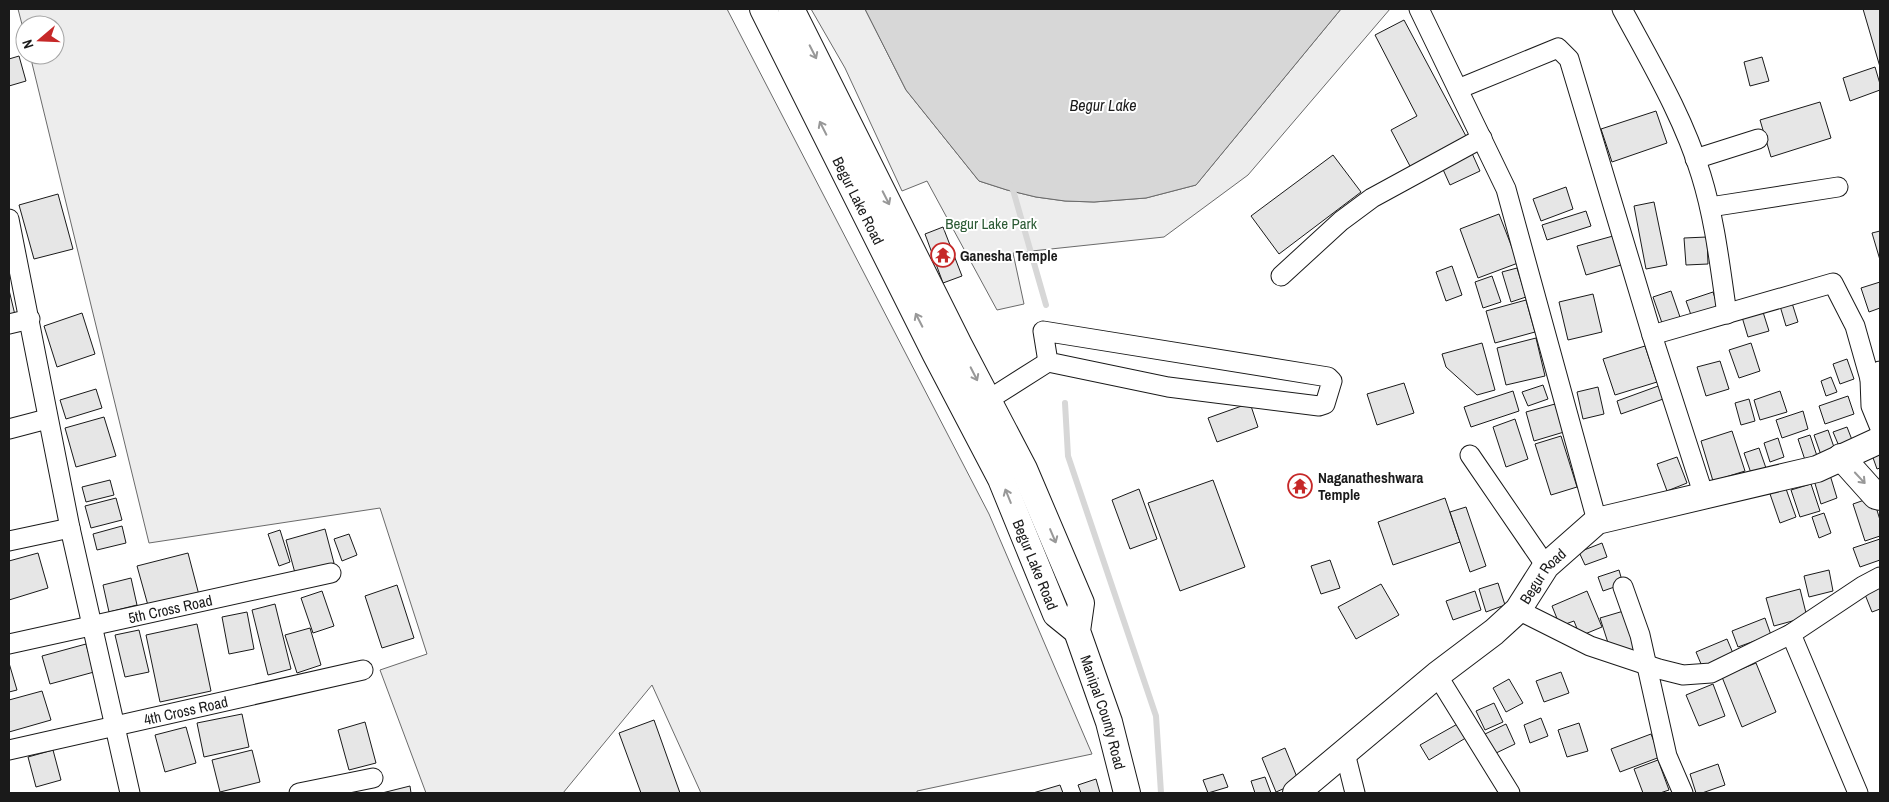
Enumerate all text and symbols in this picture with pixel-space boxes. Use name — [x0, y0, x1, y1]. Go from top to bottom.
north arrow — [15, 15, 65, 65]
text: N — [18, 37, 38, 51]
one-way arrow — [808, 45, 818, 60]
water label: Begur Lake — [1069, 94, 1137, 116]
one-way arrow — [818, 120, 828, 135]
street label: Begur Lake Road — [828, 153, 890, 248]
one-way arrow — [882, 190, 891, 205]
park label: Begur Lake Park — [945, 213, 1038, 234]
temple icon: Ganesha Temple — [930, 242, 956, 268]
place label: Ganesha Temple — [960, 245, 1058, 266]
one-way arrow — [914, 313, 923, 328]
one-way arrow — [970, 366, 980, 381]
place label: Naganatheshwara Temple — [1318, 467, 1423, 505]
one-way arrow — [1854, 472, 1866, 485]
temple icon: Naganatheshwara Temple — [1287, 473, 1313, 499]
one-way arrow — [1003, 489, 1013, 504]
street label: Begur Lake Road — [1008, 516, 1064, 613]
one-way arrow — [1048, 528, 1058, 543]
street label: Begur Road — [1514, 543, 1570, 608]
street label: 5th Cross Road — [126, 589, 214, 628]
street label: Manipal County Road — [1076, 652, 1131, 772]
street label: 4th Cross Road — [142, 690, 230, 730]

